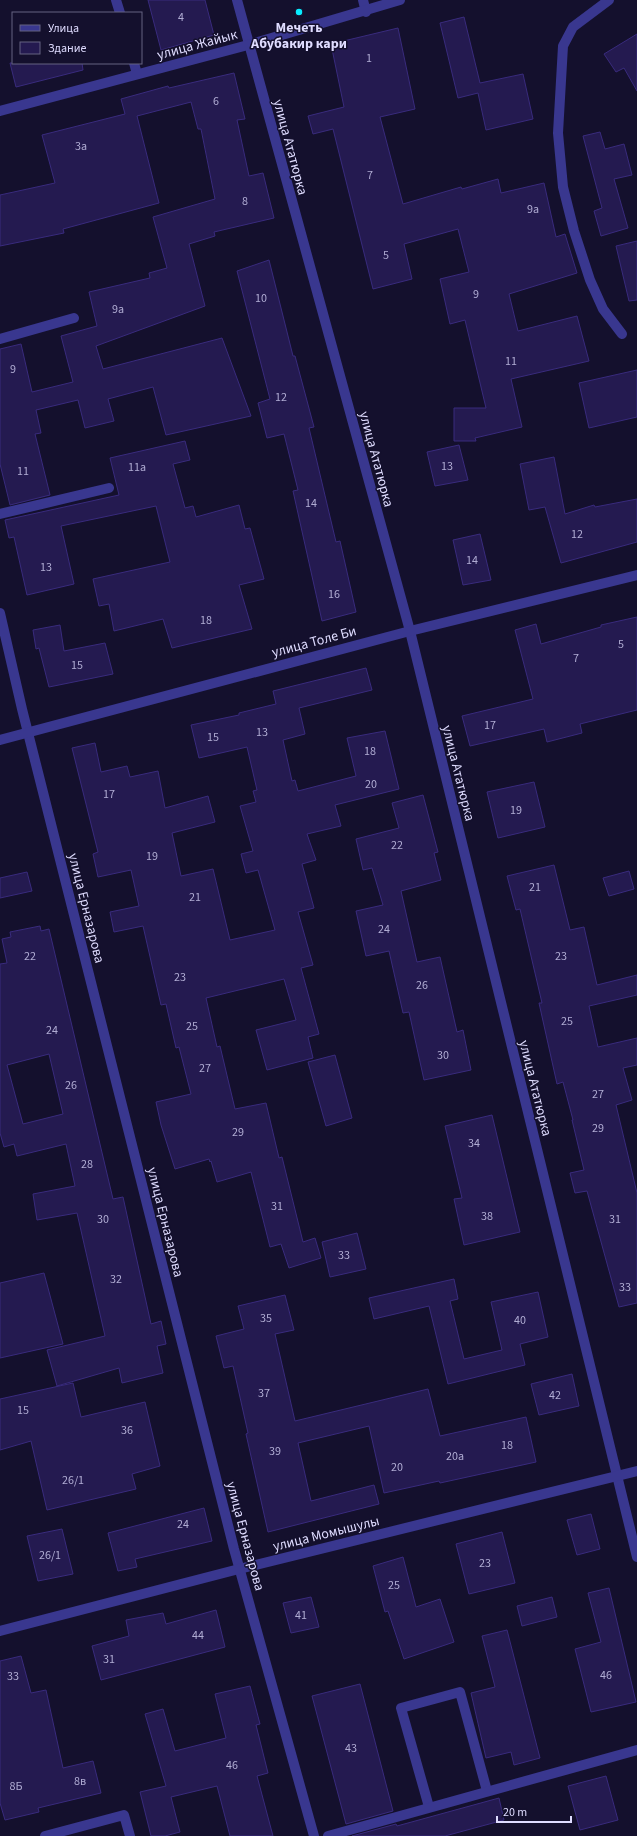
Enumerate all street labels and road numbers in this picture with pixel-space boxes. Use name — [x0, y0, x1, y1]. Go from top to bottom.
street label: улица Жайык — [155, 25, 240, 65]
street label: улица Ататюрка — [268, 97, 312, 197]
street label: улица Ататюрка — [354, 409, 398, 509]
street label: улица Толе Би — [270, 621, 359, 663]
street label: улица Ататюрка — [436, 723, 480, 823]
street label: улица Ерназарова — [63, 851, 109, 965]
street label: улица Ататюрка — [513, 1038, 557, 1138]
street label: улица Ерназарова — [142, 1165, 188, 1279]
street label: улица Ерназарова — [221, 1479, 269, 1593]
street label: улица Момышулы — [271, 1511, 382, 1557]

